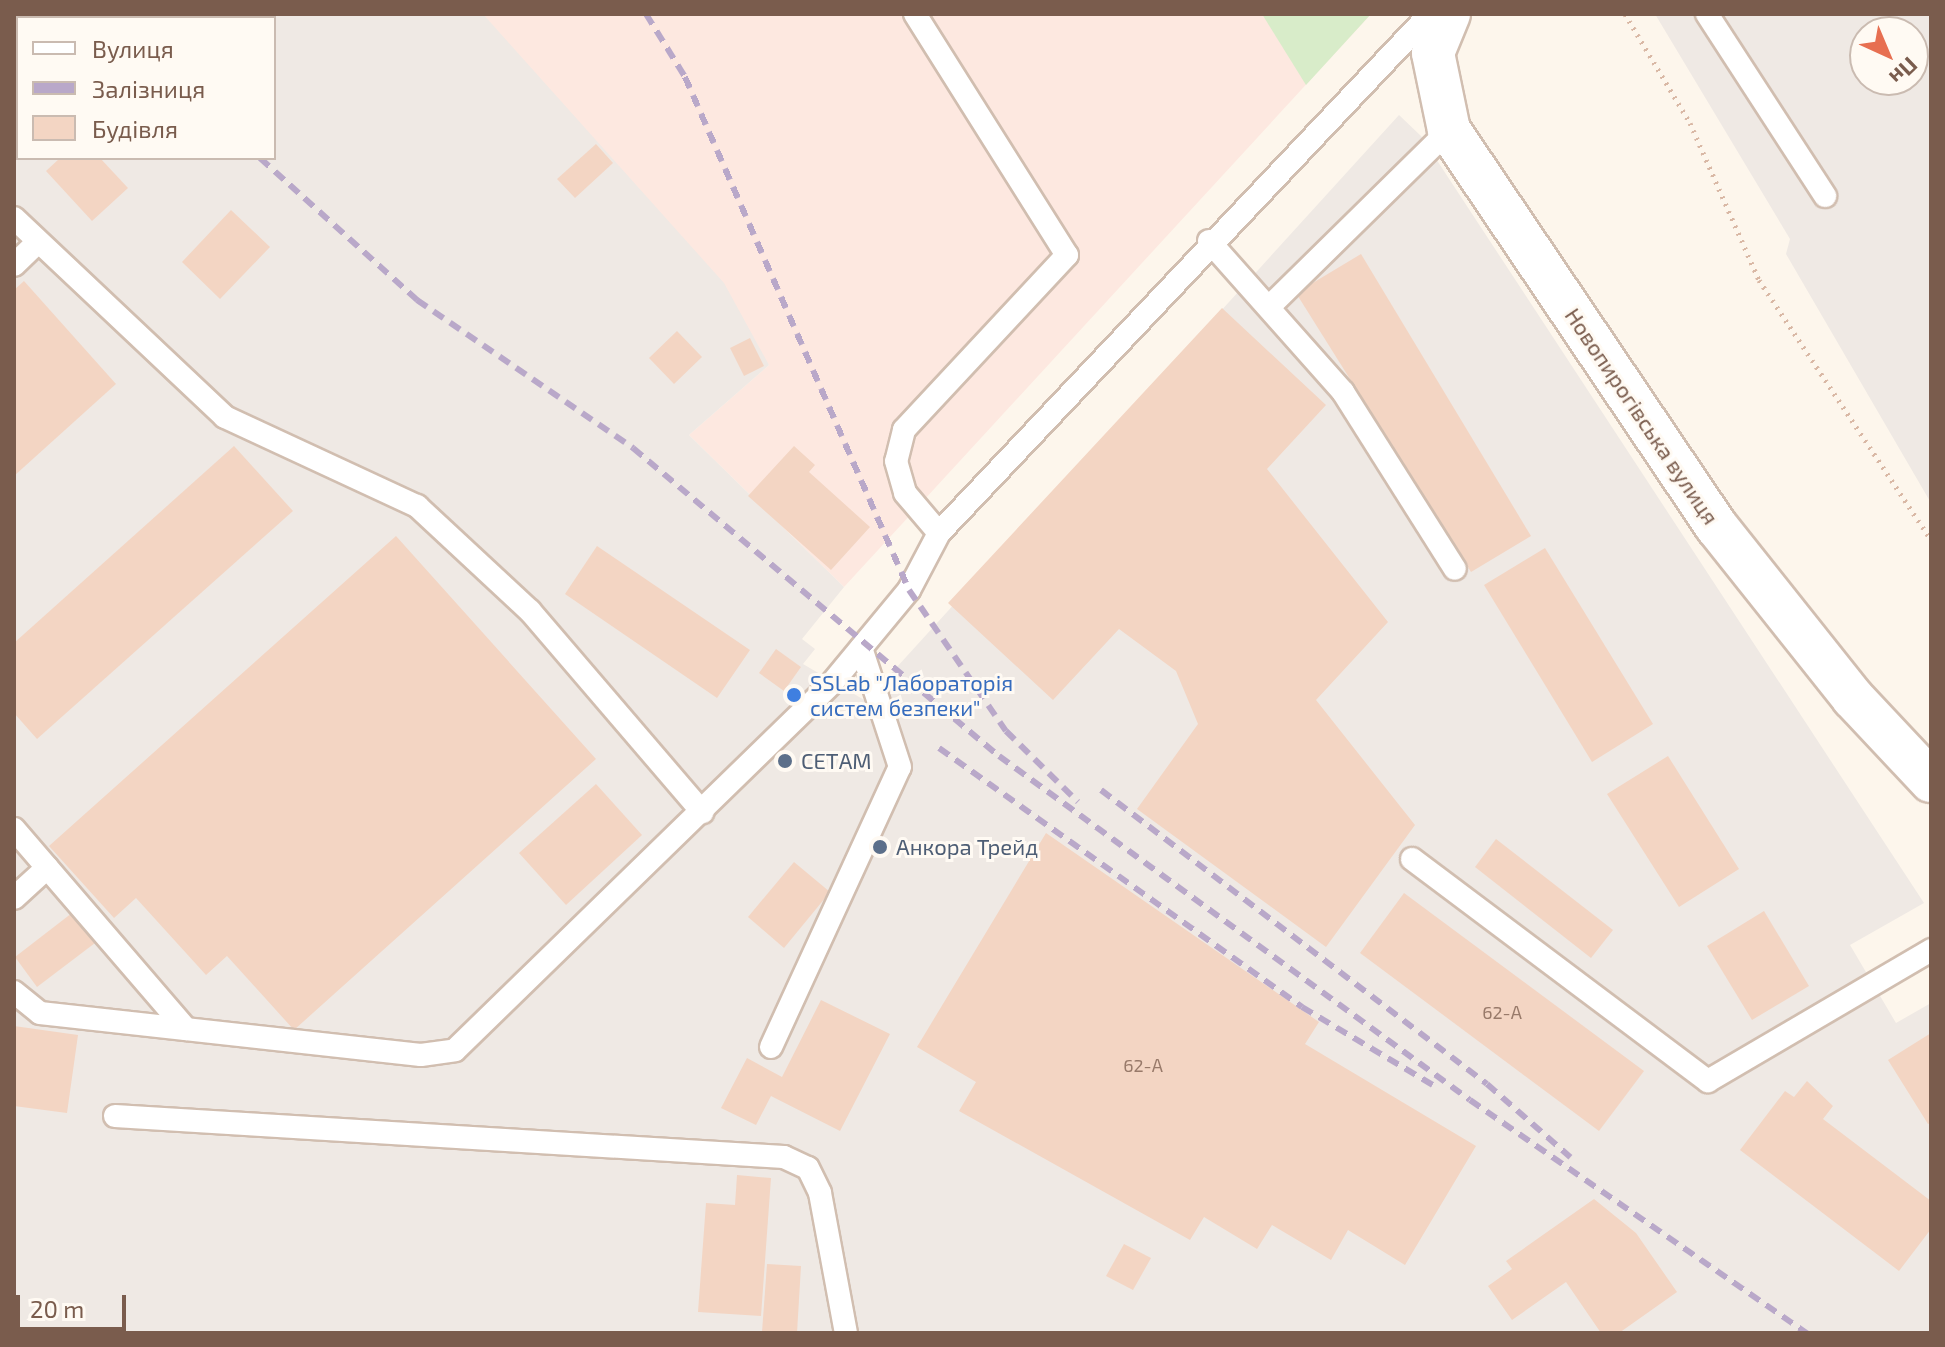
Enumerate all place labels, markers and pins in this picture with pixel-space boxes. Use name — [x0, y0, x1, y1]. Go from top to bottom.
place label: SSLab "Лабораторія систем безпеки" — [810, 669, 1013, 720]
marker: SSLab "Лабораторія систем безпеки" — [785, 686, 803, 704]
place label: СЕТАМ — [801, 748, 872, 774]
marker: СЕТАМ — [776, 752, 794, 770]
place label: Анкора Трейд — [896, 834, 1038, 860]
marker: Анкора Трейд — [871, 838, 889, 856]

